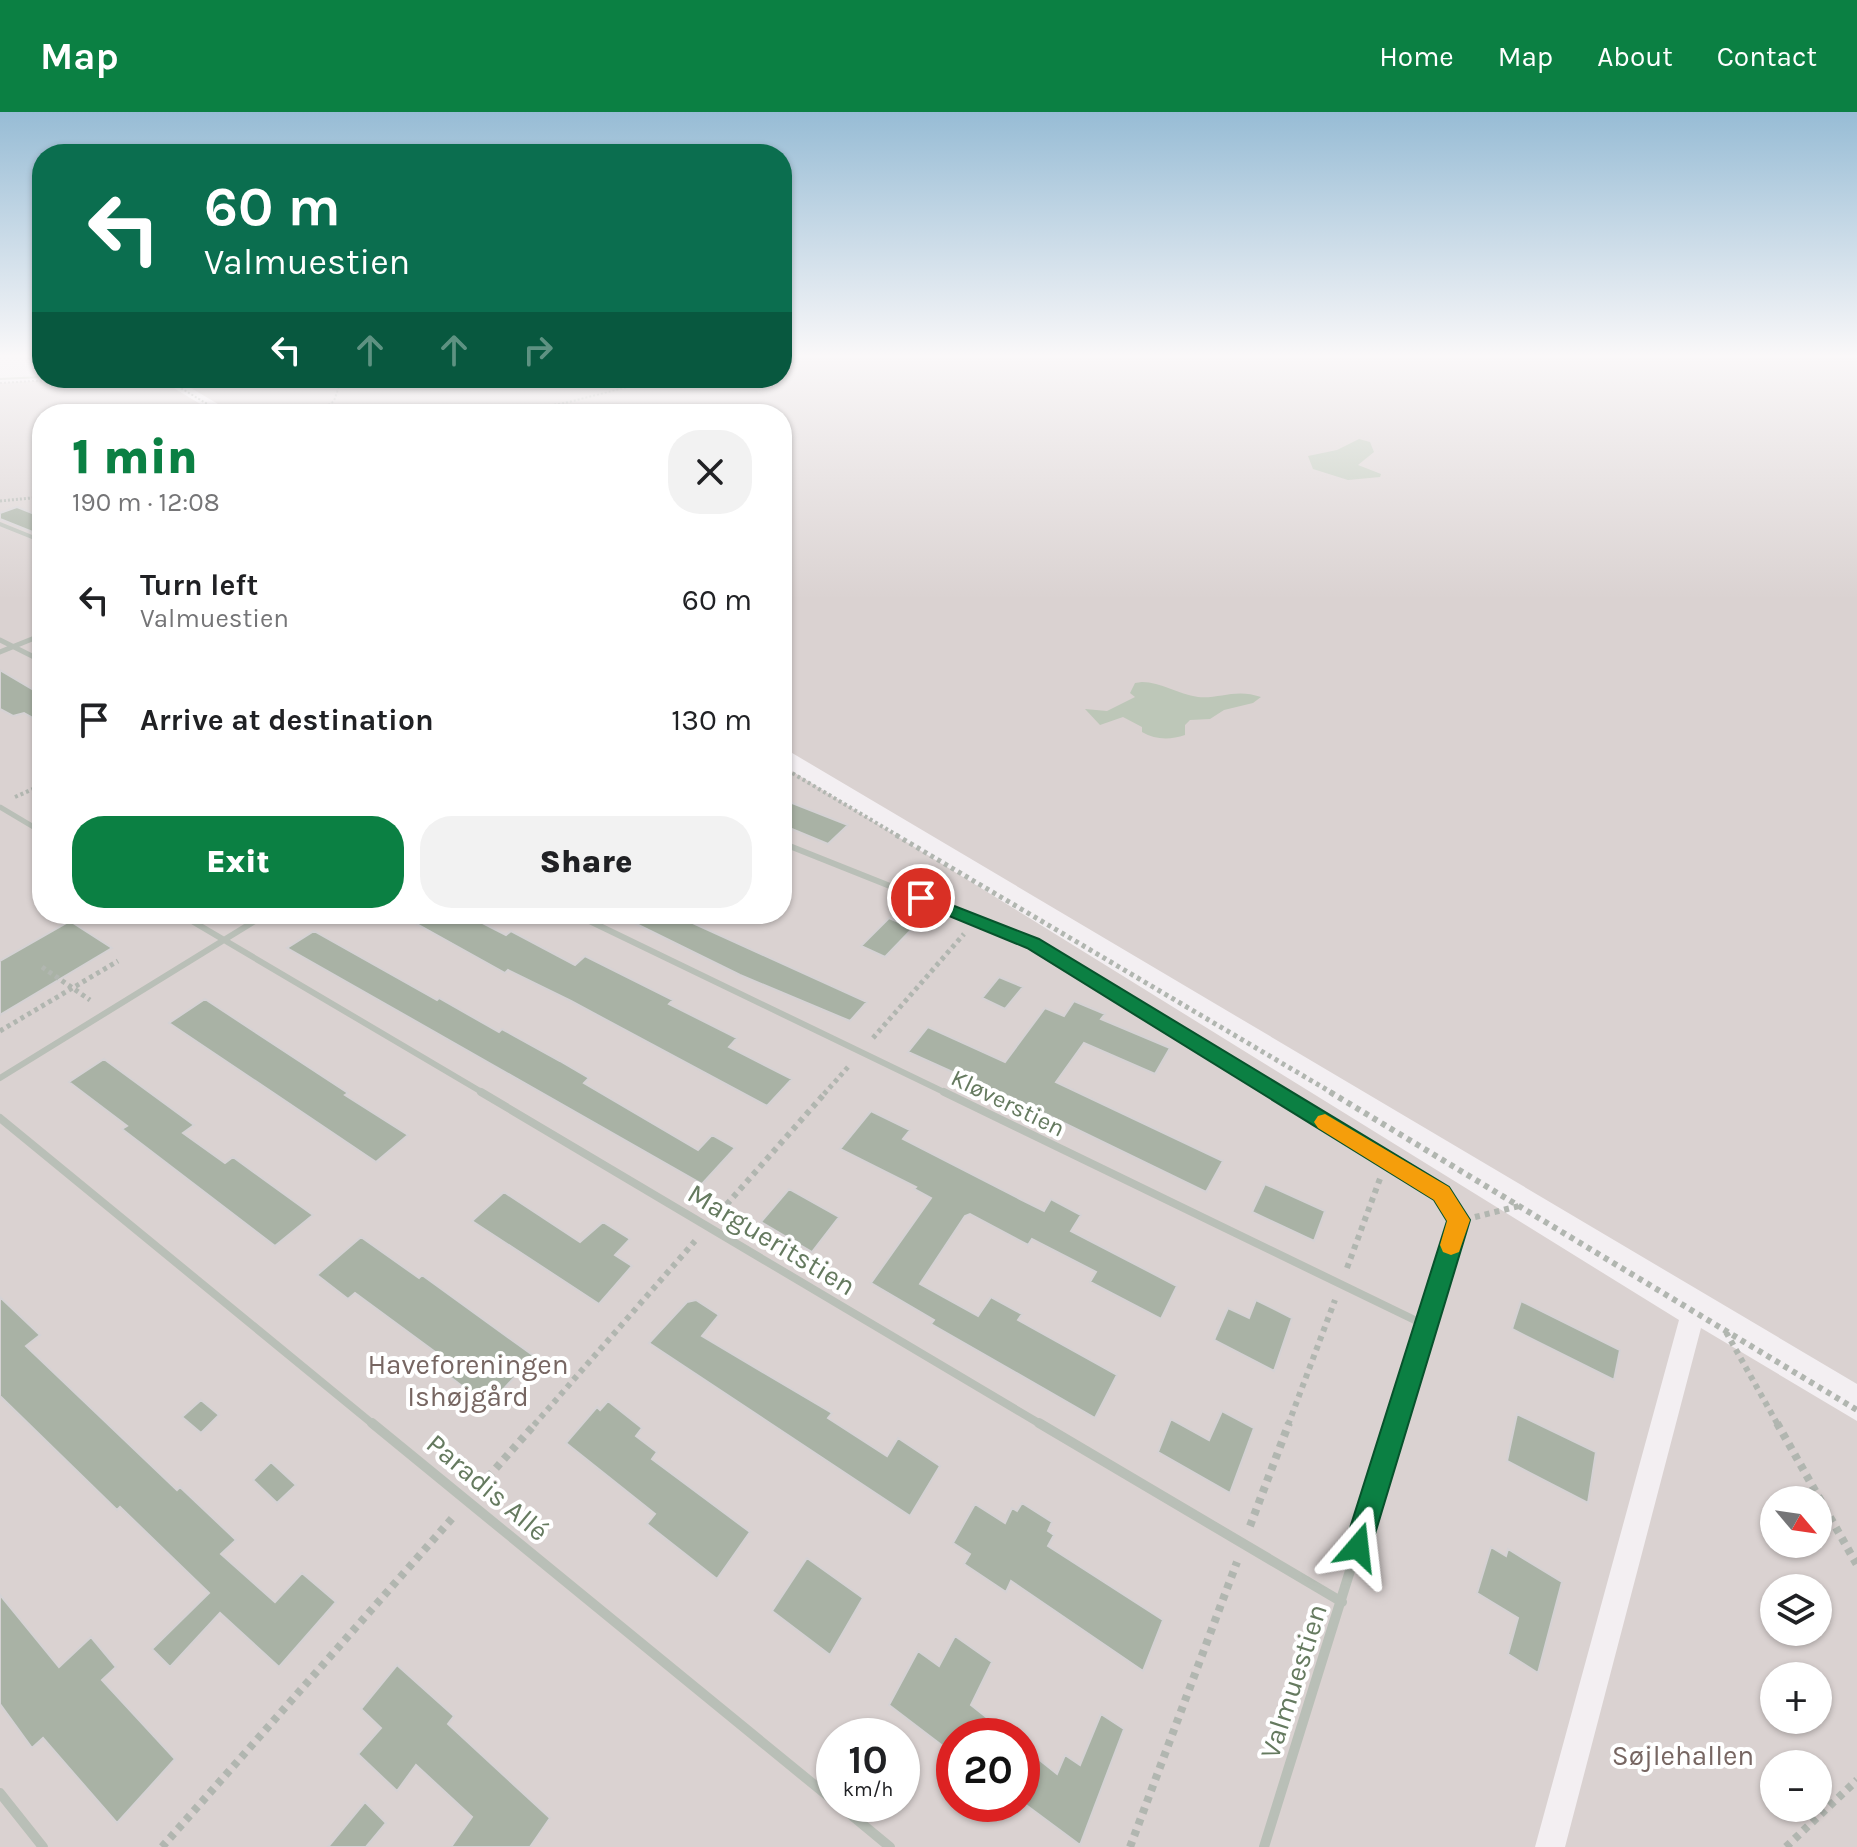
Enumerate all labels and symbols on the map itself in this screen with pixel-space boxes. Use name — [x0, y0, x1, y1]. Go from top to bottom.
pin — [887, 864, 955, 932]
street label: Kløverstien — [947, 1063, 1069, 1143]
street label: Margueritstien — [682, 1176, 862, 1302]
park label: Haveforeningen Ishøjgård — [367, 1348, 569, 1413]
street label: Paradis Allé — [420, 1427, 555, 1548]
north arrow — [1760, 1486, 1832, 1558]
position arrow — [1316, 1505, 1400, 1589]
street label: Valmuestien — [1253, 1600, 1334, 1763]
speed limit sign: 20 — [936, 1718, 1040, 1822]
park label: Søjlehallen — [1612, 1739, 1754, 1772]

